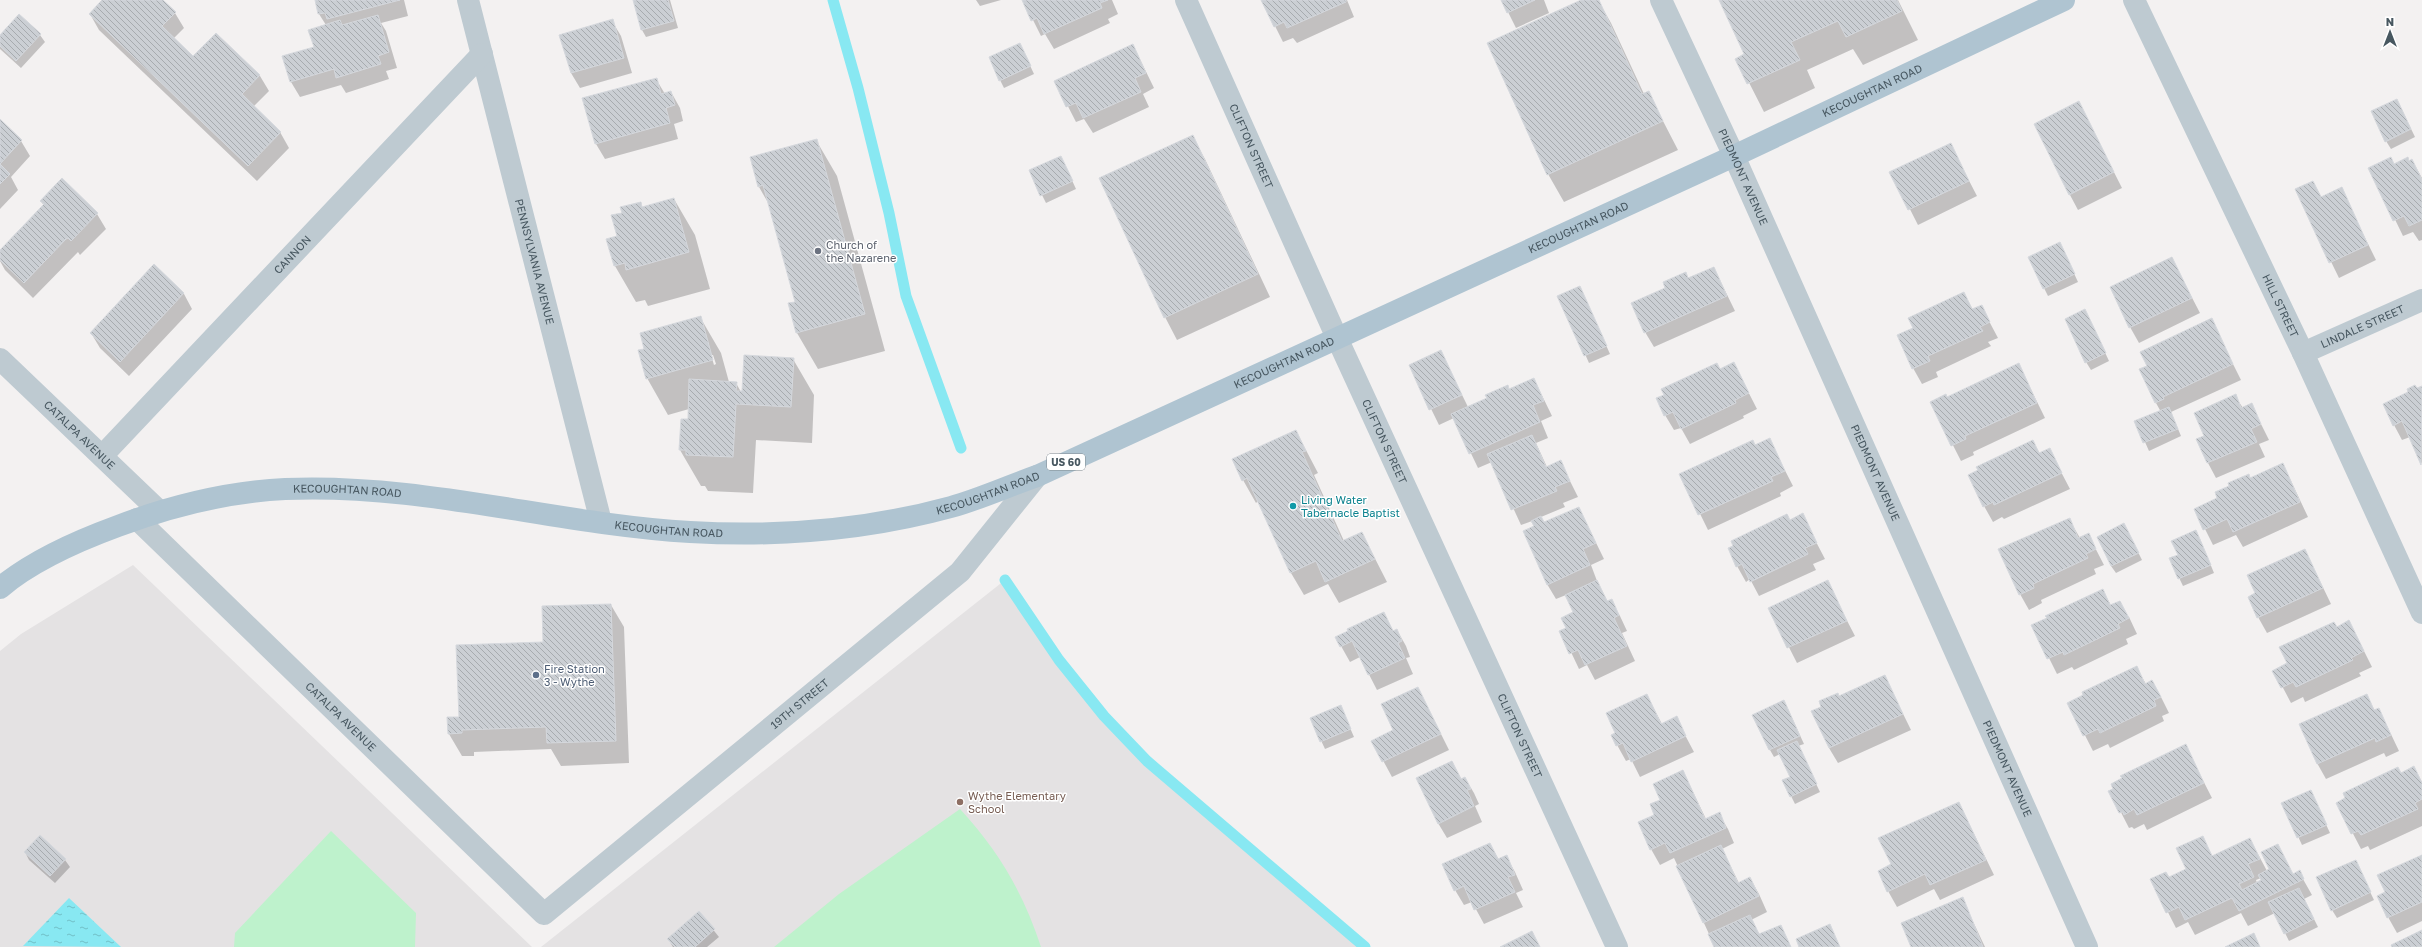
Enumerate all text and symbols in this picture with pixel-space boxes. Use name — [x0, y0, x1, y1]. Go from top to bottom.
north arrow — [2370, 12, 2410, 52]
text: N — [2386, 15, 2394, 28]
street label: KECOUGHTAN ROAD — [1820, 61, 1924, 119]
street label: CLIFTON STREET — [1227, 101, 1276, 190]
street label: PIEDMONT AVENUE — [1716, 126, 1771, 227]
street label: PENNSYLVANIA AVENUE — [513, 197, 557, 326]
street label: KECOUGHTAN ROAD — [1526, 198, 1631, 256]
street label: CANNON — [271, 232, 313, 276]
place label: Church of the Nazarene — [826, 238, 896, 264]
marker: Church of the Nazarene — [813, 246, 823, 256]
street label: HILL STREET — [2260, 272, 2302, 340]
street label: LINDALE STREET — [2318, 302, 2406, 350]
street label: KECOUGHTAN ROAD — [1232, 333, 1336, 391]
street label: CLIFTON STREET — [1360, 397, 1410, 486]
street label: CATALPA AVENUE — [42, 398, 118, 472]
street label: PIEDMONT AVENUE — [1849, 422, 1903, 523]
road number: US 60 — [1047, 454, 1085, 470]
street label: KECOUGHTAN ROAD — [934, 469, 1041, 517]
street label: KECOUGHTAN ROAD — [293, 481, 403, 499]
place label: Living Water Tabernacle Baptist — [1301, 493, 1400, 519]
marker: Living Water Tabernacle Baptist — [1288, 501, 1298, 511]
street label: KECOUGHTAN ROAD — [614, 518, 723, 539]
place label: Fire Station 3 - Wythe — [544, 662, 605, 688]
marker: Fire Station 3 - Wythe — [531, 670, 541, 680]
street label: 19TH STREET — [767, 676, 831, 731]
street label: CATALPA AVENUE — [303, 679, 379, 754]
street label: CLIFTON STREET — [1495, 691, 1545, 780]
street label: PIEDMONT AVENUE — [1981, 718, 2035, 819]
place label: Wythe Elementary School — [968, 789, 1066, 815]
marker: Wythe Elementary School — [955, 797, 965, 807]

